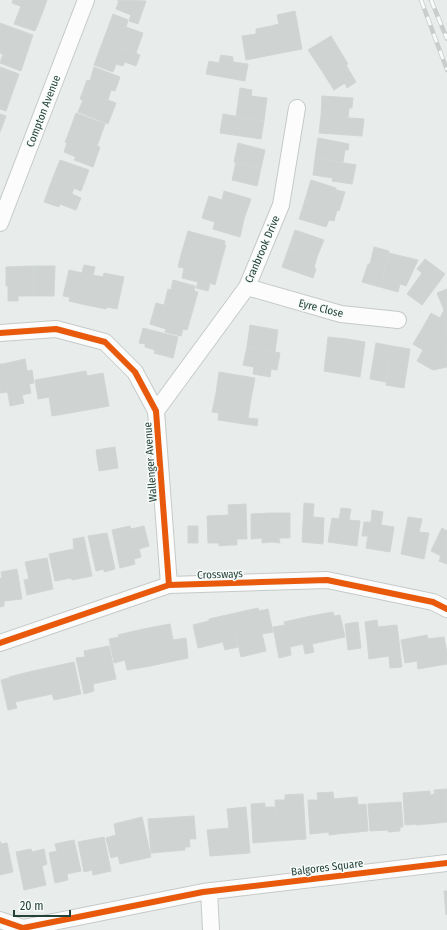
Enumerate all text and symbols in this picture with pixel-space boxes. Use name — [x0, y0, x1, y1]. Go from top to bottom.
street label: Compton Avenue — [24, 73, 63, 149]
street label: Cranbrook Drive — [242, 213, 283, 285]
street label: Eyre Close — [297, 297, 345, 320]
street label: Wallenger Avenue — [141, 422, 160, 502]
street label: Crossways — [197, 567, 243, 582]
street label: Balgores Square — [290, 857, 364, 878]
scale bar — [14, 892, 70, 918]
text: 20 m — [20, 899, 44, 913]

